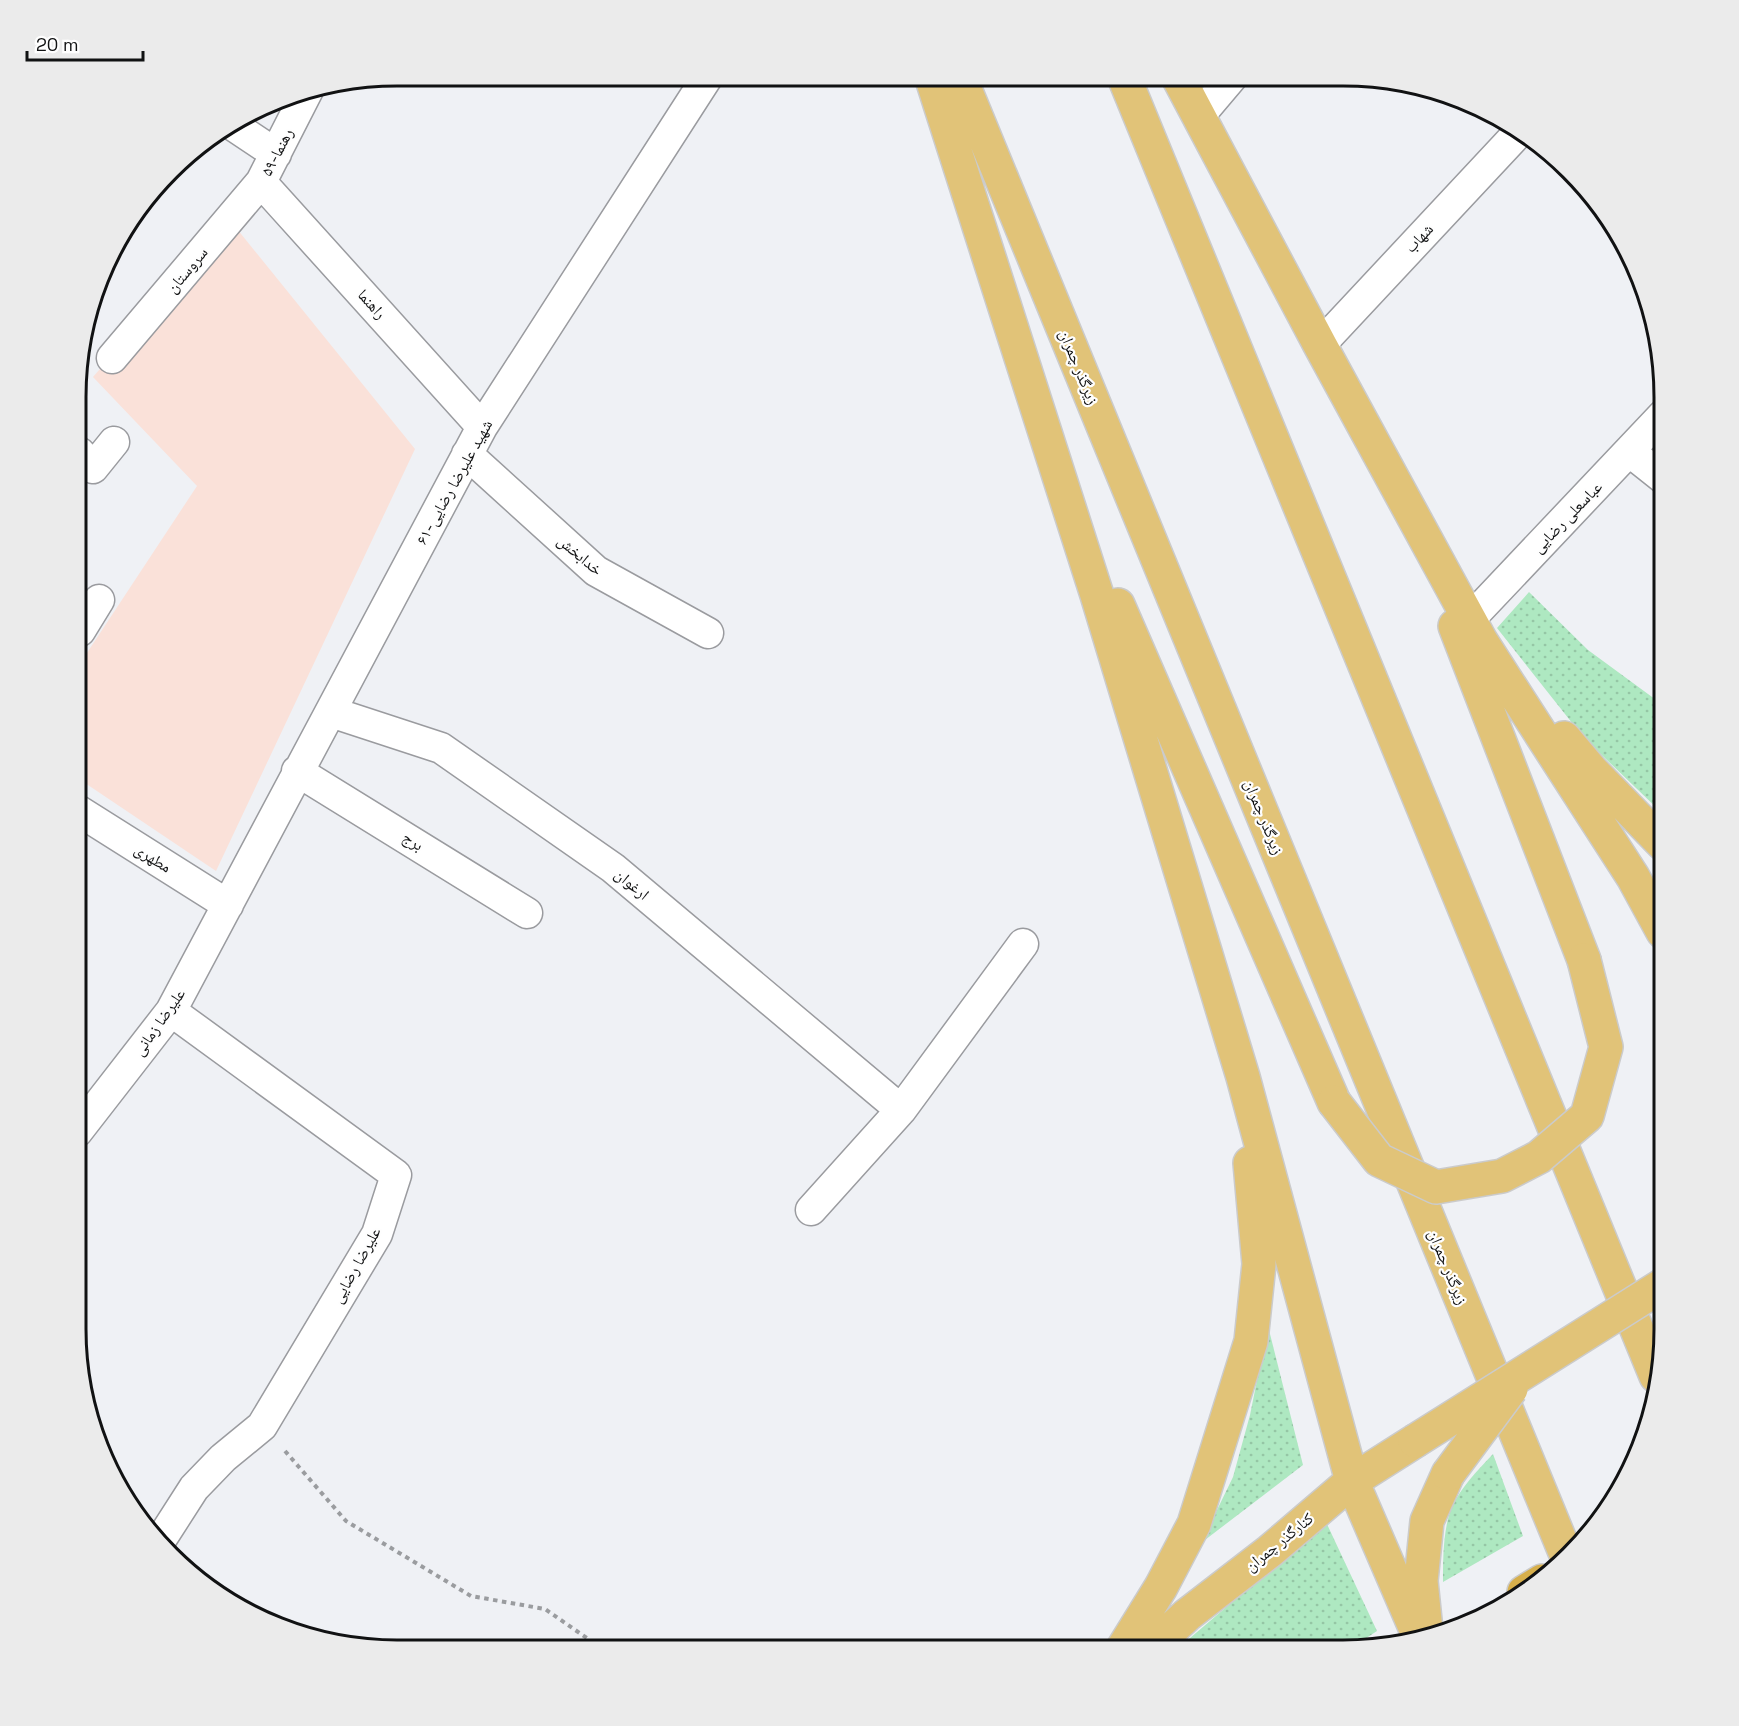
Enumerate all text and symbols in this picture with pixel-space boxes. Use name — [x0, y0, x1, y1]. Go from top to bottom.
scale bar — [27, 24, 142, 62]
text: 20 m — [36, 33, 79, 56]
street label: ۵۹-رهنما — [256, 124, 298, 180]
street label: شهاب — [1400, 219, 1438, 257]
street label: سروستان — [162, 242, 212, 298]
street label: راهنما — [353, 285, 391, 323]
street label: زیرگذر چمران — [1054, 326, 1104, 408]
street label: ۶۱-شهید علیرضا رضایی — [411, 416, 497, 548]
street label: عباسعلی رضایی — [1527, 477, 1607, 557]
street label: خدابخش — [553, 530, 607, 580]
street label: زیرگذر چمران — [1239, 776, 1289, 858]
street label: برج — [399, 827, 427, 855]
street label: مطهری — [131, 839, 175, 877]
street label: ارغوان — [610, 864, 654, 904]
street label: علیرضا زمانی — [128, 984, 190, 1060]
street label: علیرضا رضایی — [326, 1223, 386, 1307]
street label: زیرگذر چمران — [1423, 1226, 1473, 1308]
street label: کنارگذر چمران — [1240, 1508, 1318, 1576]

